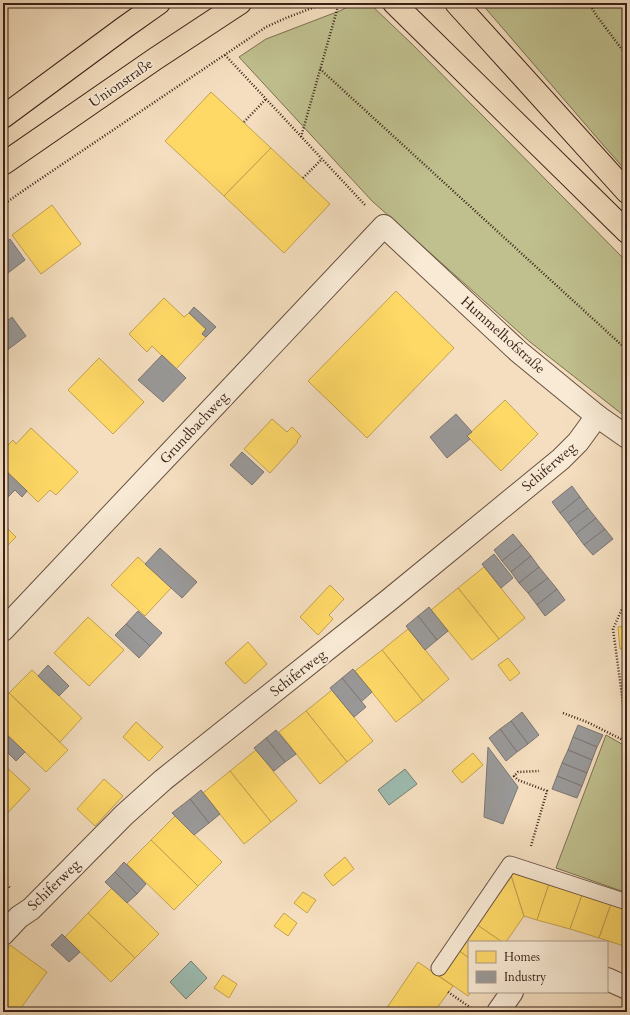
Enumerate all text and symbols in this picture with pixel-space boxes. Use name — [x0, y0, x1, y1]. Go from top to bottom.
street label: Unionstraße — [85, 54, 157, 112]
street label: Hummelhofstraße — [457, 292, 549, 378]
street label: Grundbachweg — [156, 388, 233, 468]
street label: Schiferweg — [518, 438, 580, 496]
street label: Schiferweg — [266, 645, 330, 701]
street label: Schiferweg — [24, 855, 85, 915]
legend — [468, 941, 608, 993]
text: Homes — [504, 949, 540, 965]
text: Industry — [504, 969, 547, 985]

